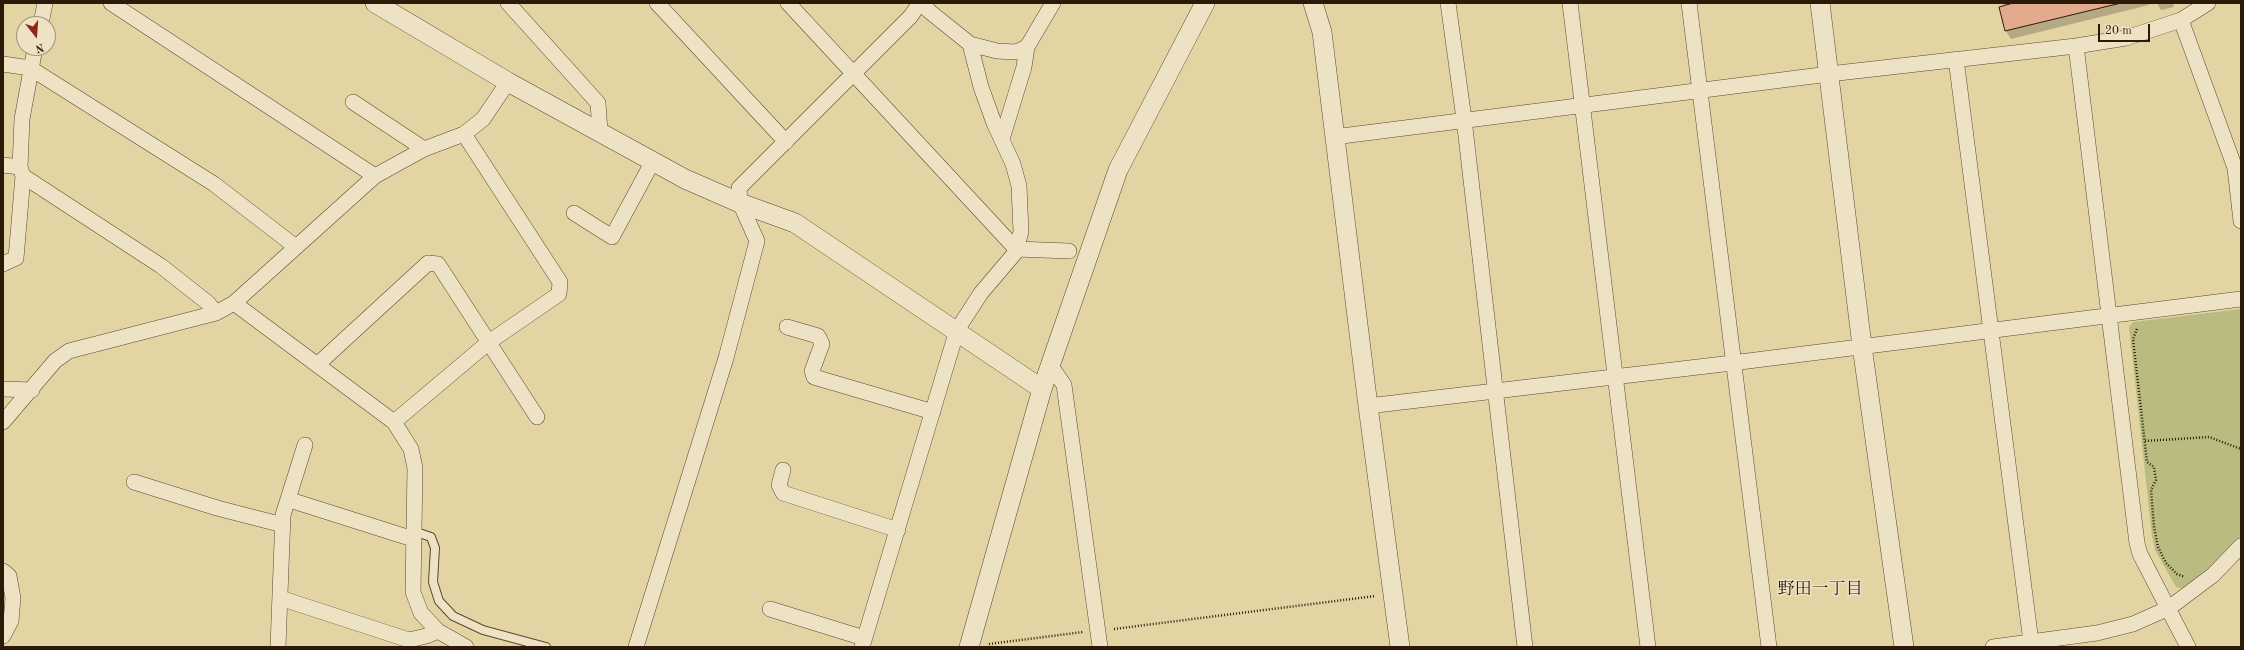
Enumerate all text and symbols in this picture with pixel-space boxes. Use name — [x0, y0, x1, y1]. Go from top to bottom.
north arrow — [16, 16, 56, 56]
scale bar — [2100, 16, 2152, 42]
text: 20 m — [2105, 25, 2132, 37]
text: N — [34, 41, 45, 53]
district label: 野田一丁目 — [1778, 580, 1862, 600]

